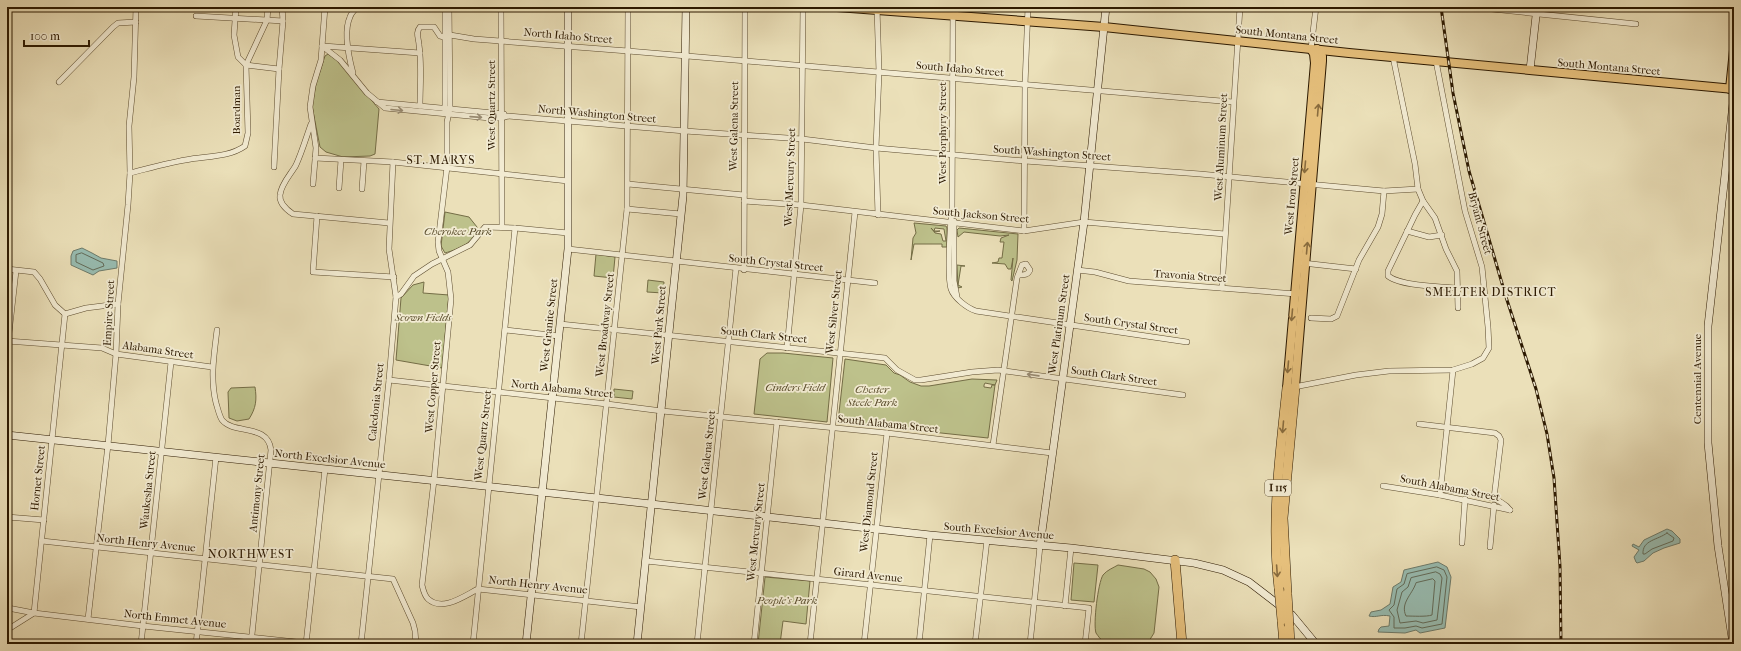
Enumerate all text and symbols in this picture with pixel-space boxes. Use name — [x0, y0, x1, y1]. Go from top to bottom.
scale bar — [24, 22, 89, 48]
street label: South Montana Street — [1235, 23, 1339, 47]
street label: North Idaho Street — [523, 26, 613, 46]
text: 100 m — [30, 29, 60, 43]
street label: South Montana Street — [1557, 56, 1661, 78]
street label: South Idaho Street — [916, 59, 1005, 79]
street label: West Quartz Street — [485, 60, 498, 151]
street label: West Galena Street — [727, 81, 741, 172]
street label: West Porphyry Street — [936, 82, 949, 185]
street label: Boardman — [230, 85, 243, 134]
street label: West Aluminum Street — [1212, 93, 1230, 202]
street label: North Washington Street — [537, 102, 657, 126]
one-way arrow — [1314, 104, 1322, 117]
one-way arrow — [390, 106, 403, 114]
one-way arrow — [469, 113, 482, 120]
street label: West Mercury Street — [782, 127, 798, 228]
street label: South Washington Street — [993, 142, 1111, 164]
district label: ST. MARYS — [407, 153, 475, 167]
street label: West Iron Street — [1282, 156, 1302, 236]
one-way arrow — [1302, 160, 1309, 173]
street label: Bryant Street — [1465, 190, 1495, 256]
street label: South Jackson Street — [932, 204, 1030, 226]
park label: Cherokee Park — [424, 225, 492, 238]
one-way arrow — [1303, 242, 1310, 255]
street label: South Crystal Street — [728, 252, 824, 274]
street label: Travonia Street — [1153, 267, 1227, 285]
street label: West Silver Street — [823, 269, 845, 356]
street label: West Broadway Street — [593, 272, 617, 379]
street label: West Platinum Street — [1045, 273, 1072, 376]
street label: West Granite Street — [538, 278, 560, 373]
street label: Empire Street — [101, 279, 117, 347]
street label: West Park Street — [649, 285, 669, 366]
district label: SMELTER DISTRICT — [1425, 285, 1557, 299]
one-way arrow — [1289, 308, 1296, 321]
park label: Scown Fields — [394, 311, 452, 324]
street label: South Crystal Street — [1083, 311, 1179, 337]
street label: South Clark Street — [720, 324, 808, 346]
street label: Centennial Avenue — [1691, 333, 1704, 424]
street label: Alabama Street — [121, 338, 194, 361]
street label: West Copper Street — [422, 340, 444, 435]
one-way arrow — [1285, 360, 1292, 373]
street label: Caledonia Street — [365, 362, 387, 442]
street label: South Clark Street — [1070, 364, 1158, 388]
one-way arrow — [1027, 371, 1040, 379]
street label: North Alabama Street — [510, 377, 614, 401]
park label: Cinders Field — [765, 381, 826, 394]
park label: Chester Steele Park — [846, 383, 898, 409]
street label: West Quartz Street — [472, 389, 494, 482]
street label: West Galena Street — [696, 410, 718, 501]
street label: South Alabama Street — [837, 412, 939, 436]
one-way arrow — [1279, 420, 1287, 433]
street label: Hornet Street — [28, 445, 48, 511]
street label: North Excelsior Avenue — [274, 447, 387, 471]
street label: Waukesha Street — [137, 450, 159, 531]
street label: West Diamond Street — [857, 451, 881, 554]
street label: Antimony Street — [246, 453, 268, 534]
street label: South Alabama Street — [1399, 472, 1501, 504]
road number: I 115 — [1265, 480, 1291, 496]
street label: West Mercury Street — [744, 482, 768, 583]
street label: South Excelsior Avenue — [943, 520, 1055, 542]
street label: North Henry Avenue — [96, 531, 197, 555]
district label: NORTHWEST — [208, 547, 294, 561]
one-way arrow — [1274, 564, 1281, 577]
street label: Girard Avenue — [833, 565, 904, 585]
street label: North Henry Avenue — [488, 573, 589, 597]
park label: People's Park — [756, 594, 817, 607]
street label: North Emmet Avenue — [123, 607, 227, 631]

